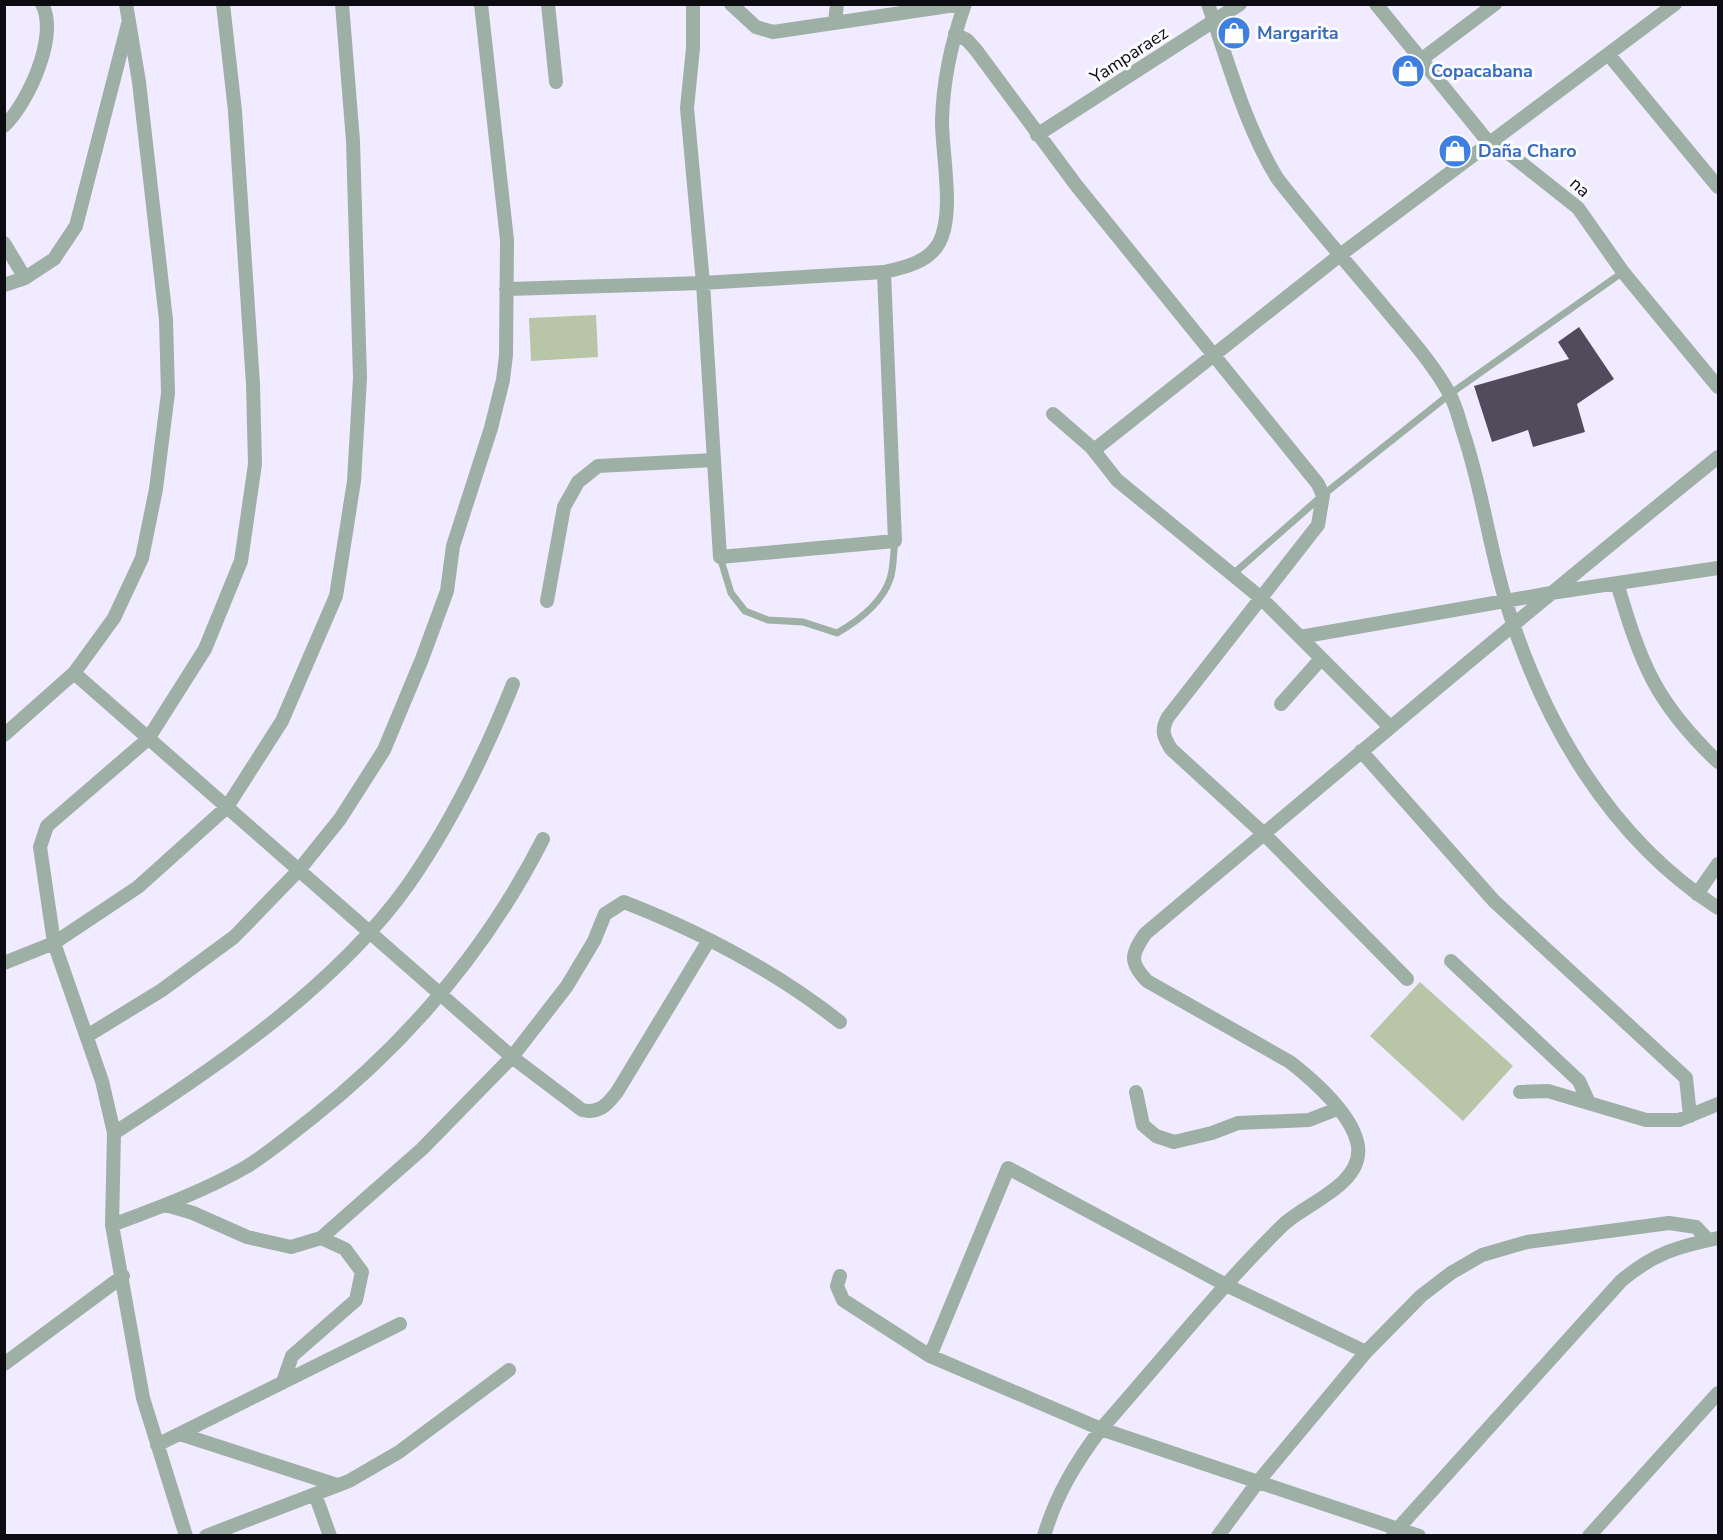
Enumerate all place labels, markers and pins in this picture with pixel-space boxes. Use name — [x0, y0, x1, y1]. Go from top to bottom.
shop icon: Margarita — [1216, 15, 1252, 51]
place label: Margarita — [1257, 21, 1339, 45]
shop icon: Copacabana — [1390, 53, 1426, 89]
place label: Copacabana — [1431, 59, 1533, 83]
shop icon: Daña Charo — [1437, 133, 1473, 169]
place label: Daña Charo — [1478, 139, 1577, 163]

